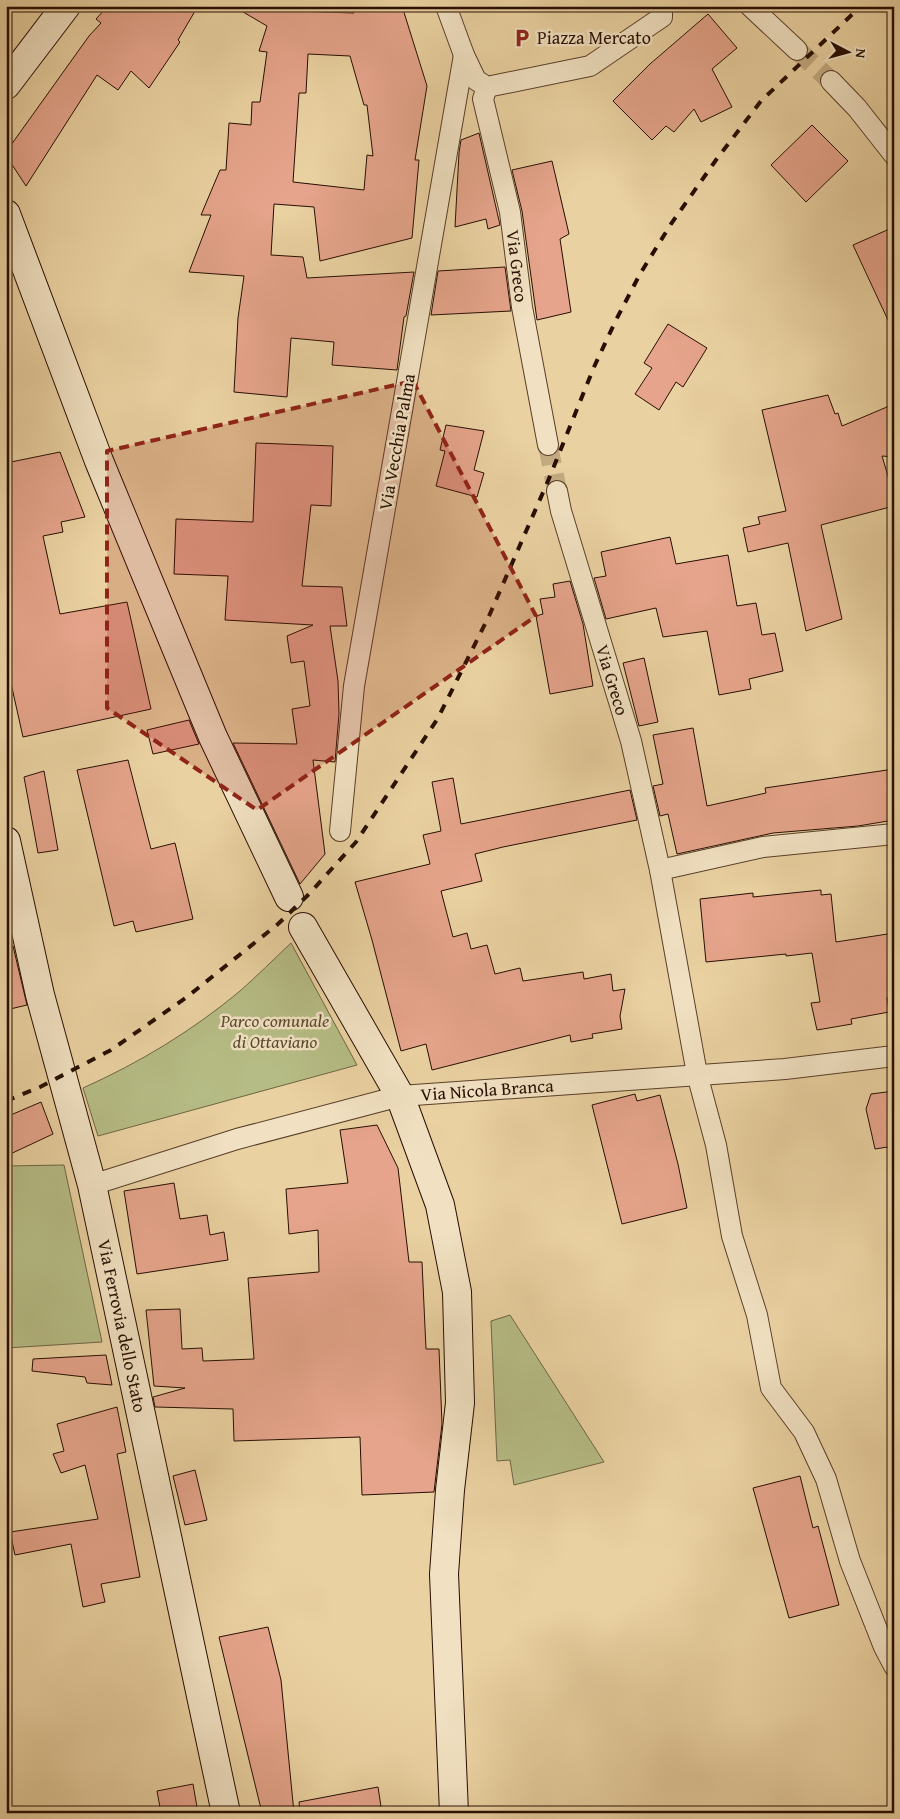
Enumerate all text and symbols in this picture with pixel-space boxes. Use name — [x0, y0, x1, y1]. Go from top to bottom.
place label: Piazza Mercato — [537, 24, 651, 51]
parking icon: Piazza Mercato — [511, 27, 533, 49]
north arrow — [822, 28, 872, 78]
text: N — [850, 48, 871, 60]
street label: Via Greco — [500, 228, 535, 304]
street label: Via Vecchia Palma — [371, 371, 422, 512]
street label: Via Greco — [589, 641, 636, 719]
park label: Parco comunale di Ottaviano — [220, 1007, 329, 1055]
street label: Via Nicola Branca — [419, 1071, 555, 1108]
street label: Via Ferrovia dello Stato — [91, 1237, 154, 1415]

